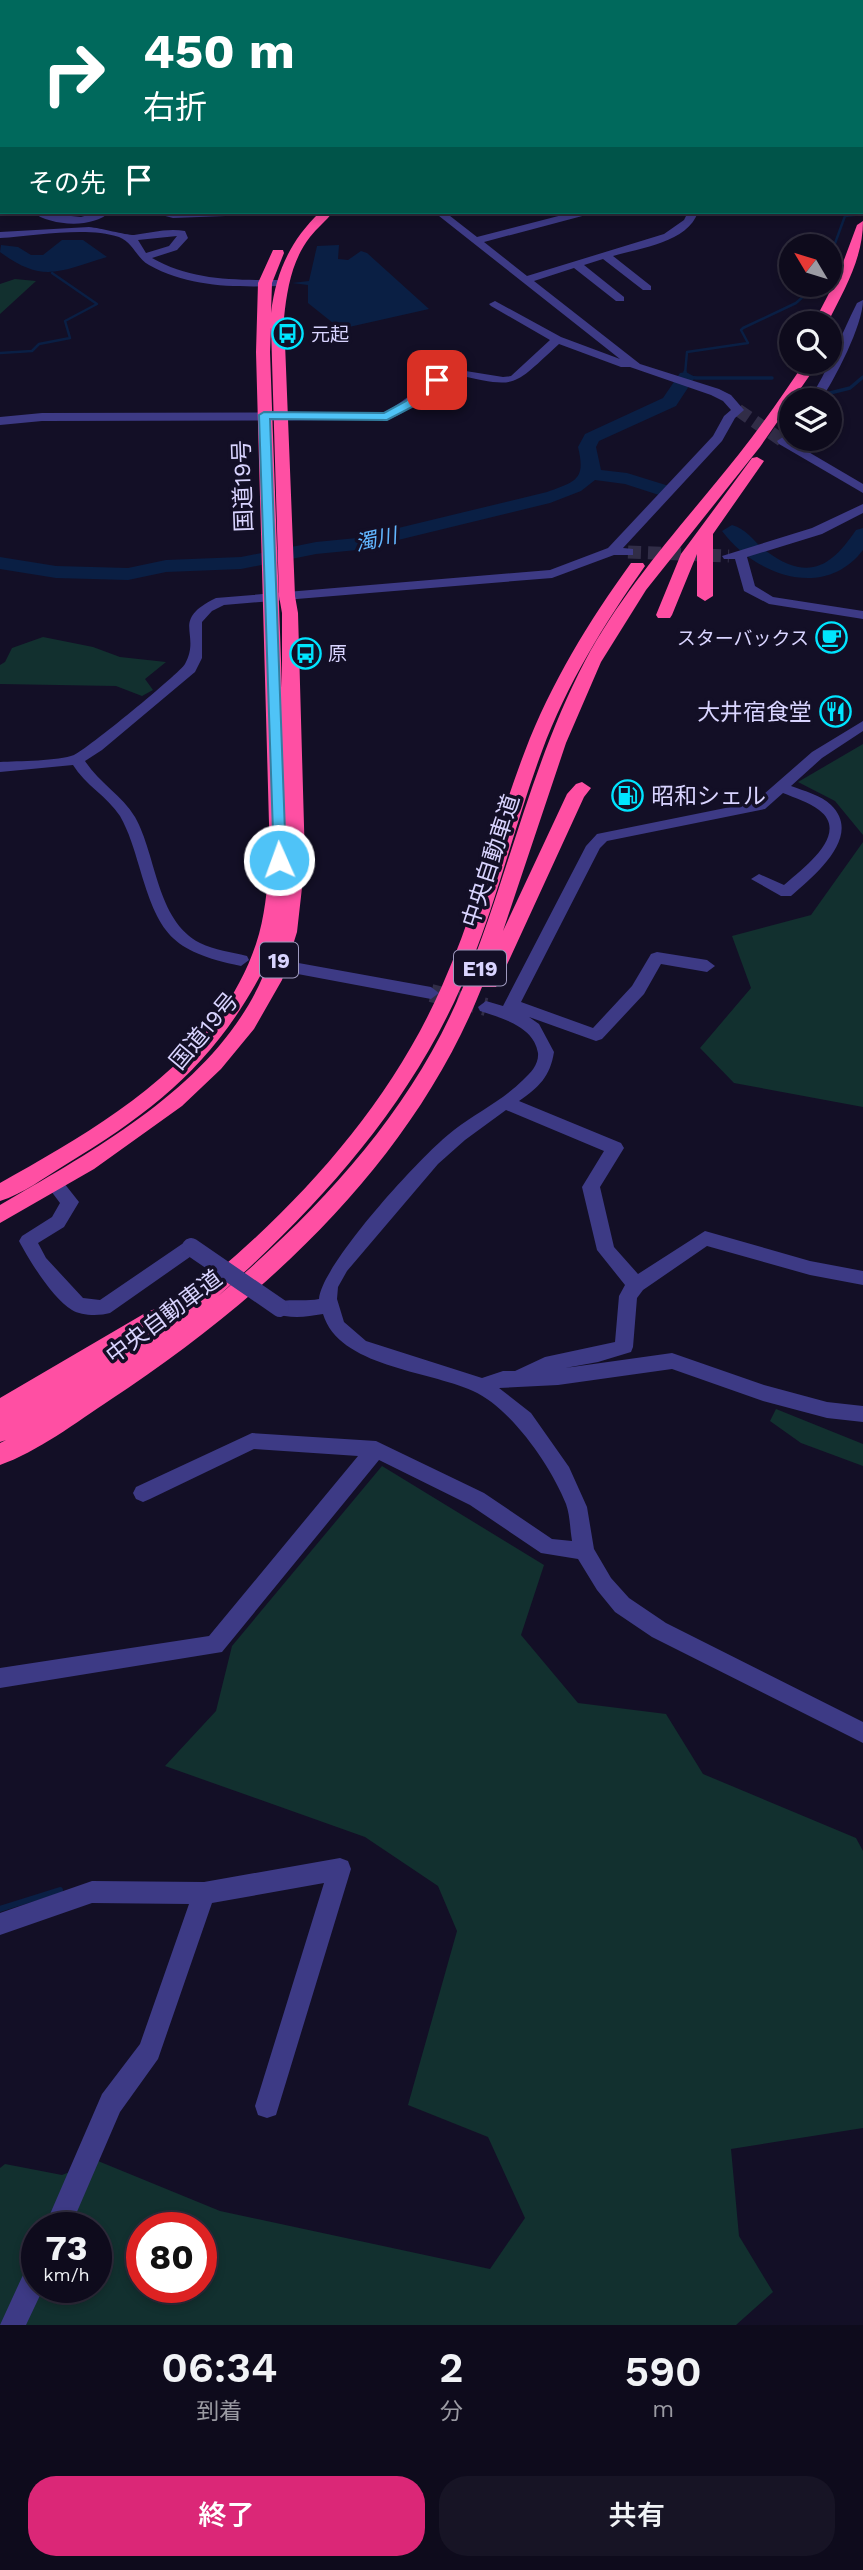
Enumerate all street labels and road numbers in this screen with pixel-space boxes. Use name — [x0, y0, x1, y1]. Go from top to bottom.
street label: 国道19号 — [228, 439, 258, 533]
street label: 中央自動車道 — [457, 791, 525, 931]
road number: 19 — [260, 942, 298, 978]
road number: E19 — [454, 950, 506, 986]
street label: 国道19号 — [164, 987, 244, 1075]
street label: 中央自動車道 — [101, 1265, 227, 1369]

